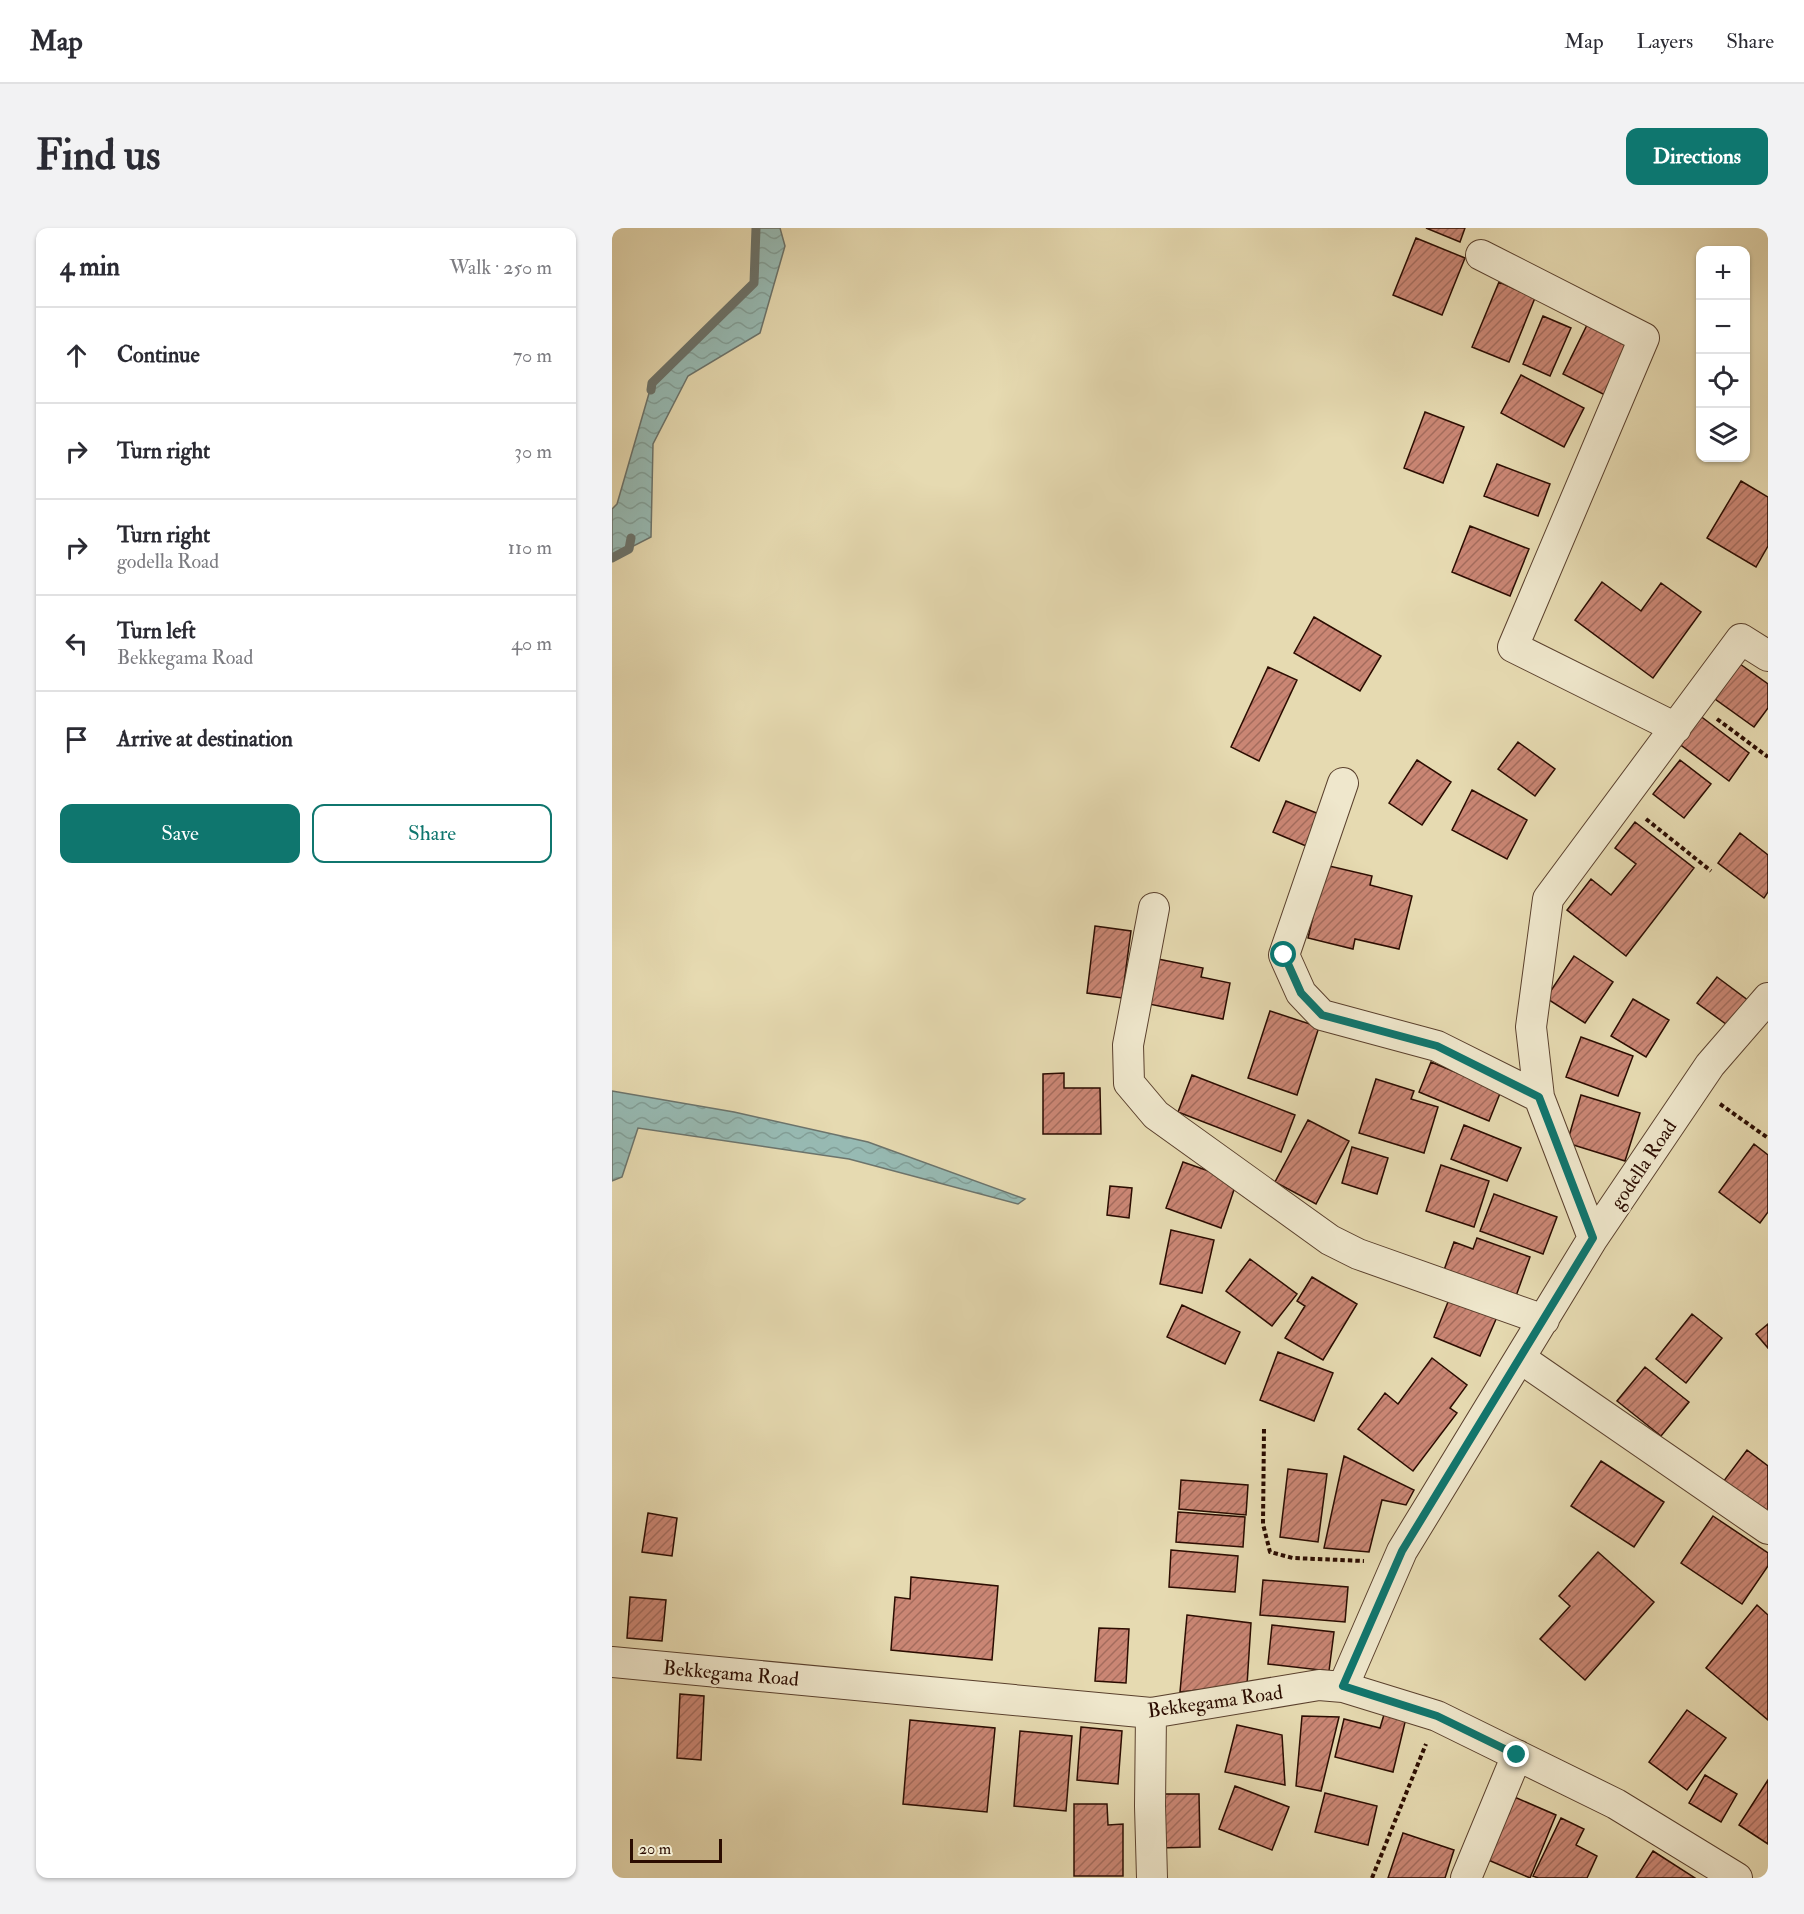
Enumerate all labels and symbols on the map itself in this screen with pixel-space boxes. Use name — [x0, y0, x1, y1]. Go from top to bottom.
route start — [1270, 941, 1296, 967]
street label: godella Road — [1604, 1115, 1682, 1214]
street label: Bekkegama Road — [662, 1655, 800, 1692]
street label: Bekkegama Road — [1146, 1680, 1284, 1723]
route end — [1503, 1741, 1529, 1767]
scale bar — [630, 1836, 722, 1864]

